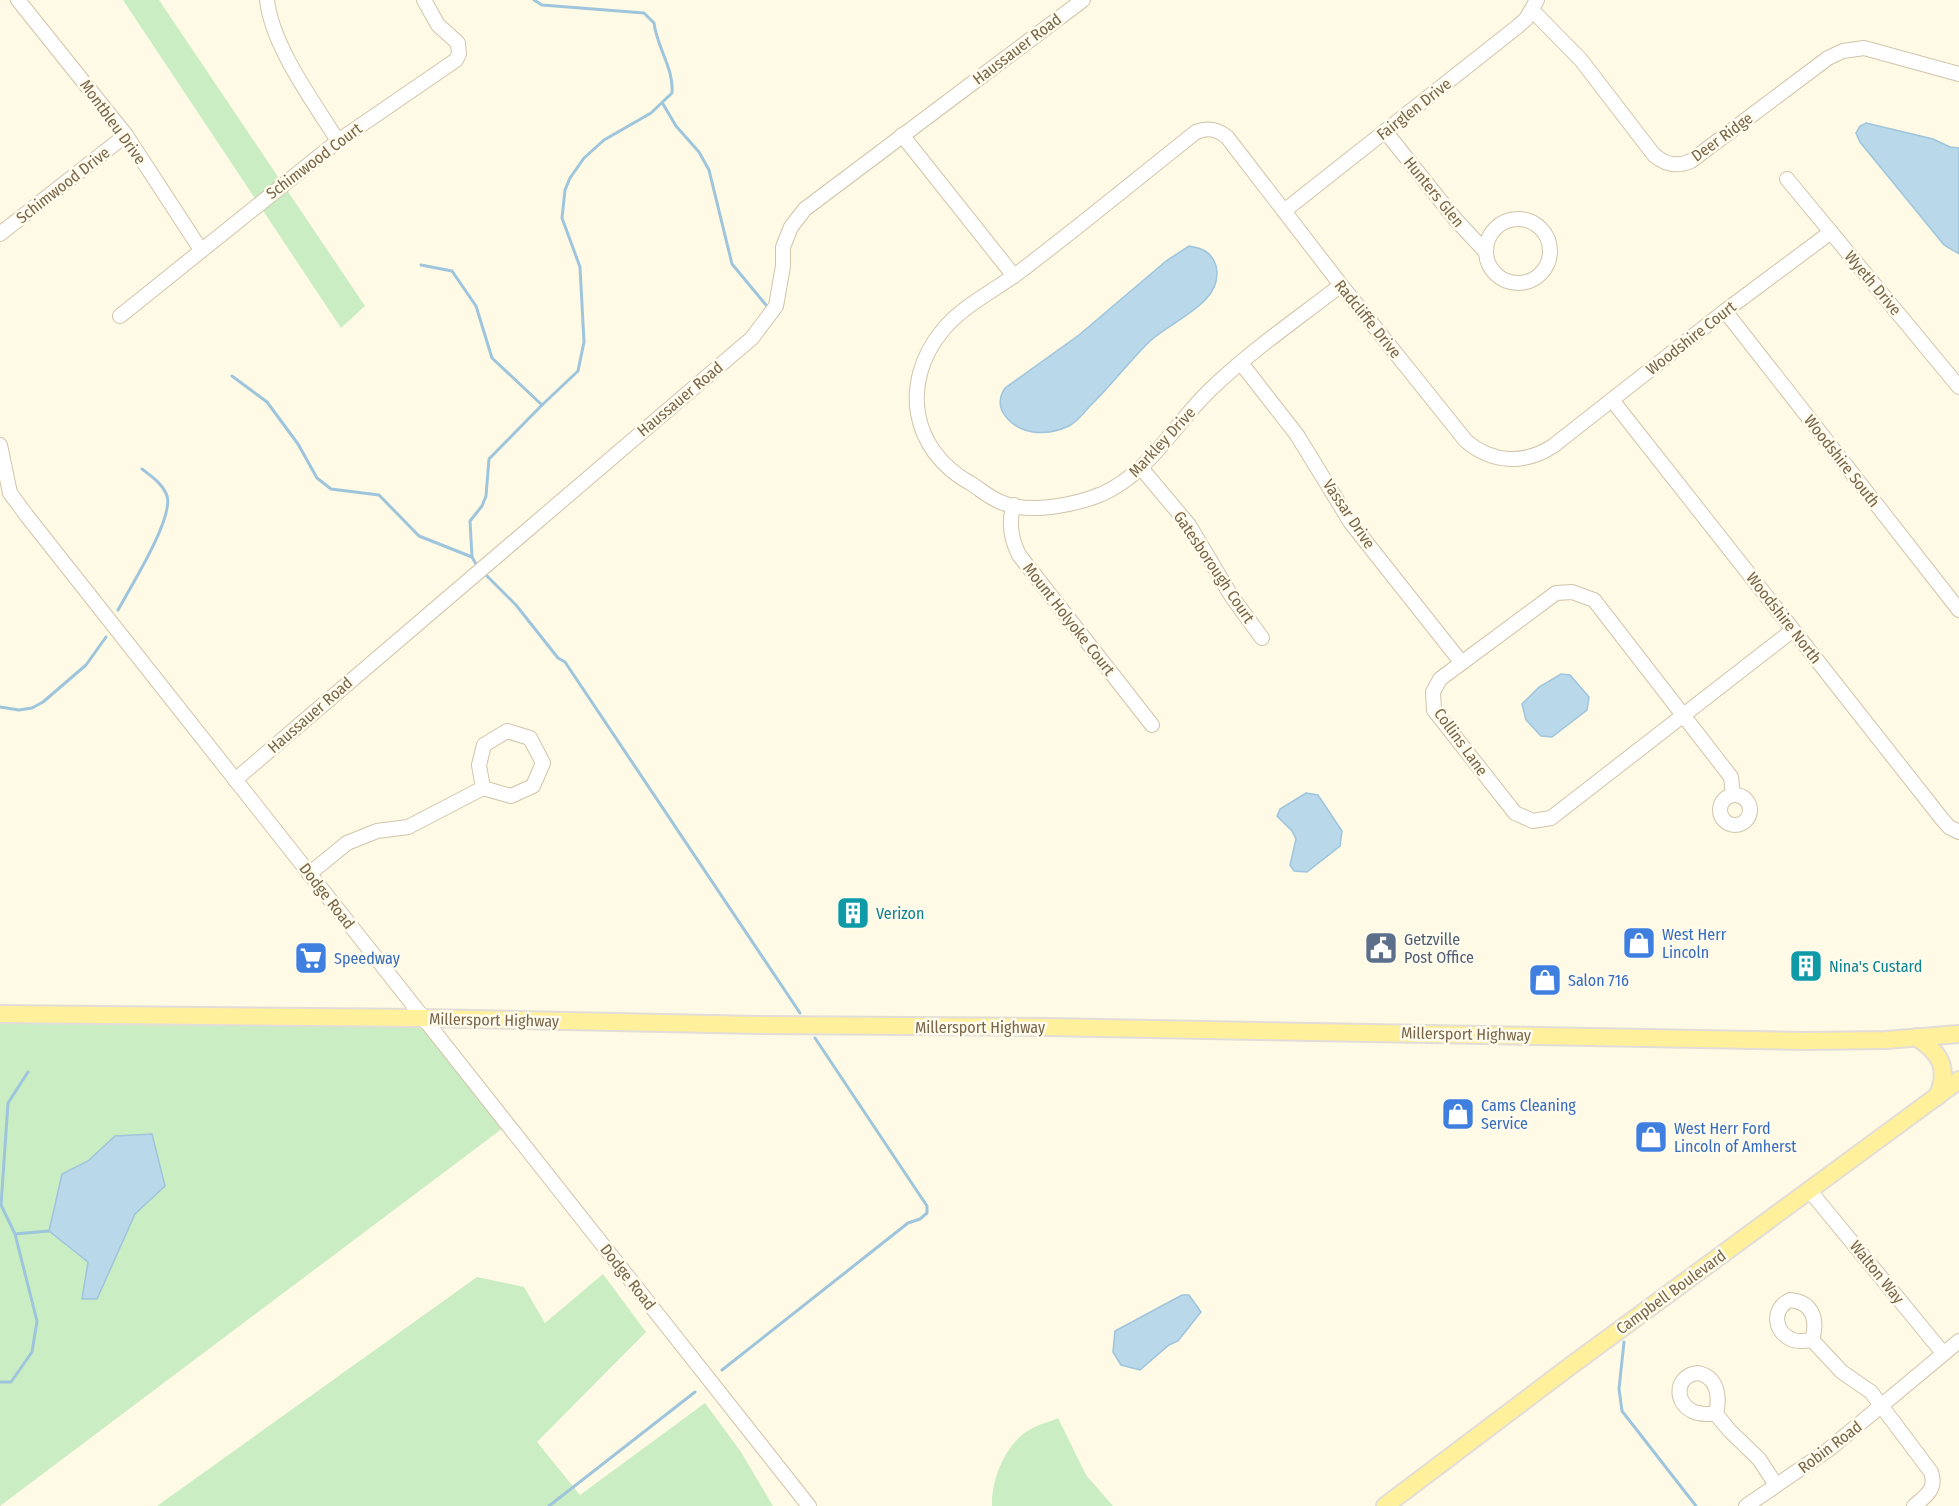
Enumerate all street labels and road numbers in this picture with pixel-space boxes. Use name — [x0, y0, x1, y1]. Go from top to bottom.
street label: Haussauer Road — [969, 10, 1065, 88]
street label: Fairglen Drive — [1373, 74, 1455, 144]
street label: Montbleu Drive — [76, 76, 150, 168]
street label: Deer Ridge — [1688, 108, 1756, 166]
street label: Schimwood Court — [263, 118, 366, 203]
street label: Schimwood Drive — [13, 143, 113, 227]
street label: Hunters Glen — [1400, 153, 1468, 231]
street label: Wyeth Drive — [1841, 247, 1905, 319]
street label: Radcliffe Drive — [1331, 276, 1405, 362]
street label: Woodshire Court — [1642, 297, 1740, 379]
street label: Haussauer Road — [633, 358, 727, 440]
street label: Markley Drive — [1125, 403, 1199, 481]
street label: Woodshire South — [1800, 411, 1884, 511]
street label: Vassar Drive — [1319, 476, 1379, 552]
street label: Gatesborough Court — [1170, 508, 1259, 627]
street label: Mount Holyoke Court — [1019, 559, 1119, 680]
street label: Woodshire North — [1742, 569, 1826, 667]
street label: Haussauer Road — [264, 673, 356, 757]
street label: Collins Lane — [1430, 705, 1492, 780]
street label: Dodge Road — [295, 859, 359, 933]
street label: Millersport Highway — [429, 1009, 560, 1031]
street label: Millersport Highway — [915, 1018, 1046, 1037]
street label: Millersport Highway — [1401, 1023, 1532, 1045]
street label: Walton Way — [1846, 1237, 1909, 1308]
street label: Dodge Road — [596, 1240, 660, 1314]
street label: Campbell Boulevard — [1612, 1246, 1730, 1338]
street label: Robin Road — [1794, 1417, 1866, 1477]

